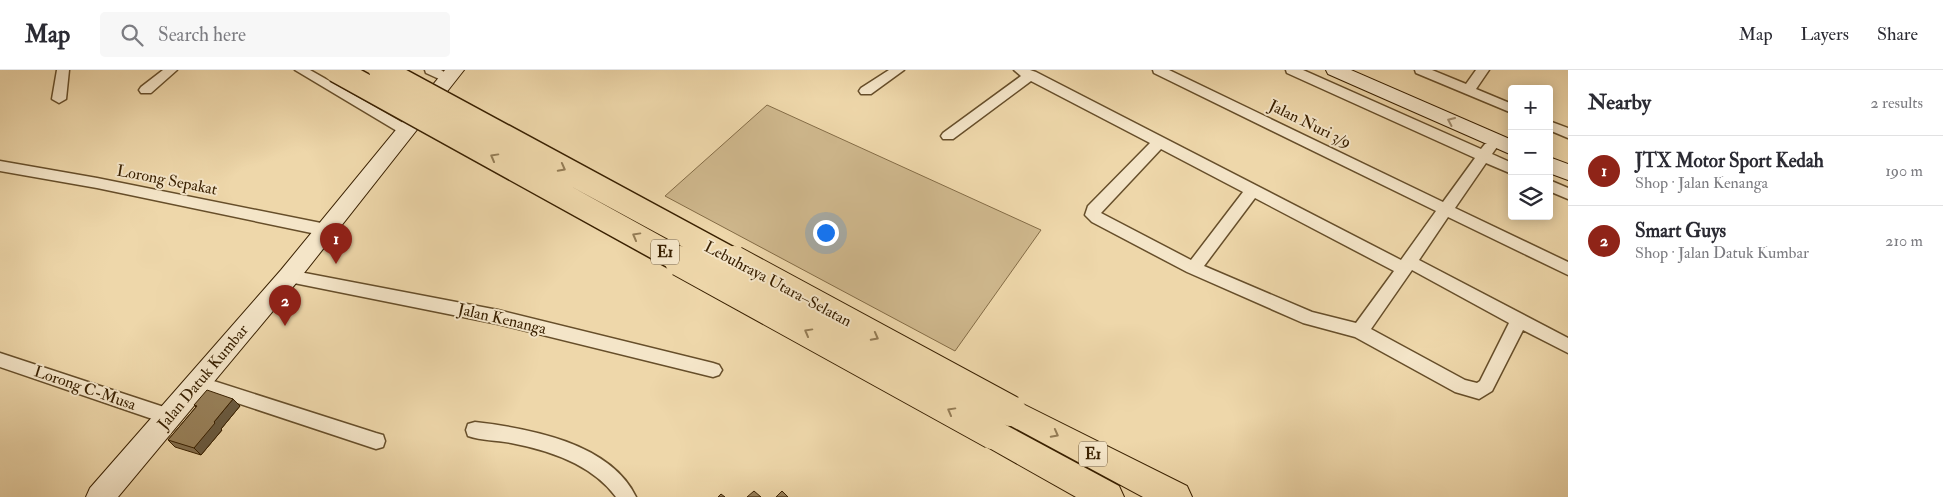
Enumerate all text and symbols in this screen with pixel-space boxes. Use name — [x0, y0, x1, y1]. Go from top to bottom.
search box — [100, 12, 450, 57]
text: Map — [25, 19, 70, 50]
icon: search — [118, 21, 146, 49]
text: Search here — [158, 23, 246, 47]
text: Map — [1739, 23, 1773, 46]
text: Layers — [1801, 23, 1849, 46]
text: Share — [1877, 23, 1918, 46]
map controls — [1508, 85, 1553, 220]
button: + — [1508, 85, 1553, 130]
text: Nearby — [1588, 89, 1651, 116]
text: 2 results — [1870, 93, 1923, 113]
street label: Jalan Nuri 3/9 — [1264, 95, 1355, 153]
one-way arrow — [1447, 116, 1456, 127]
button: − — [1508, 130, 1553, 175]
text: JTX Motor Sport Kedah — [1635, 149, 1824, 173]
one-way arrow — [490, 154, 499, 164]
street label: Lorong Sepakat — [115, 160, 219, 201]
text: 1 — [1601, 161, 1607, 181]
text: 190 m — [1885, 161, 1923, 181]
one-way arrow — [557, 162, 566, 172]
text: Shop · Jalan Kenanga — [1635, 173, 1768, 193]
button: layers — [1508, 175, 1553, 220]
text: Smart Guys — [1635, 219, 1726, 243]
your location — [813, 220, 839, 246]
pin: 1 — [320, 223, 352, 264]
text: 2 — [1600, 231, 1608, 251]
text: 210 m — [1885, 231, 1923, 251]
one-way arrow — [632, 232, 641, 242]
street label: Lebuhraya Utara–Selatan — [701, 237, 855, 331]
road number: E1 — [651, 240, 679, 264]
text: Shop · Jalan Datuk Kumbar — [1635, 243, 1809, 263]
pin: 2 — [269, 285, 301, 326]
street label: Jalan Kenanga — [455, 299, 549, 340]
street label: Jalan Datuk Kumbar — [153, 320, 254, 435]
one-way arrow — [805, 328, 814, 338]
one-way arrow — [869, 331, 878, 341]
street label: Lorong C-Musa — [31, 361, 139, 415]
one-way arrow — [947, 407, 956, 417]
one-way arrow — [1049, 427, 1058, 437]
road number: E1 — [1079, 442, 1107, 466]

